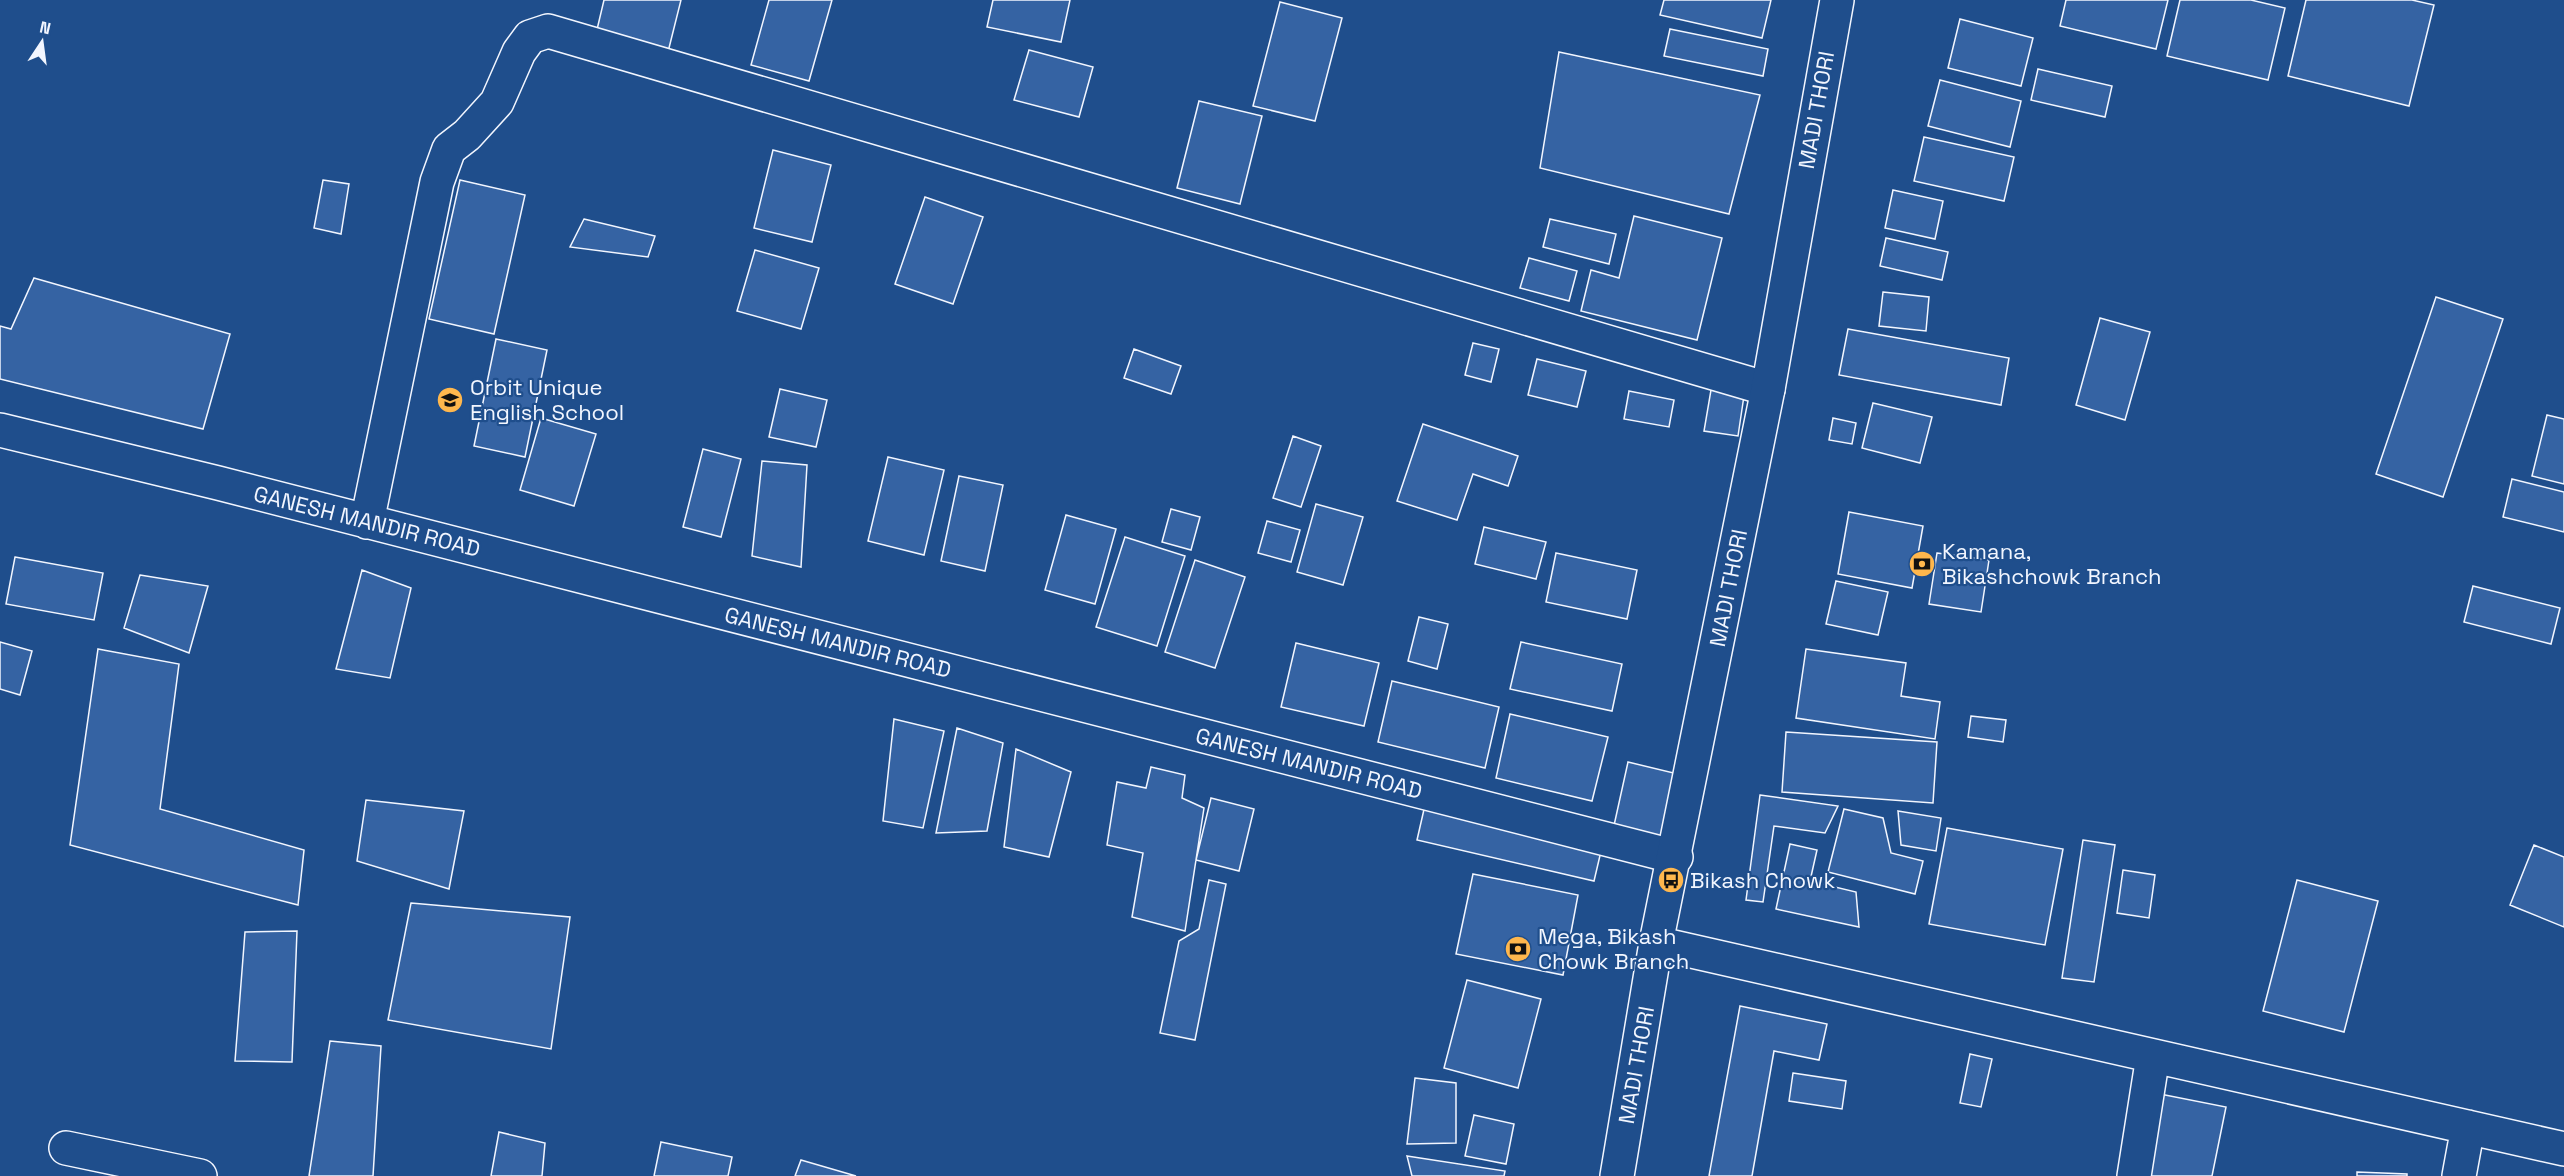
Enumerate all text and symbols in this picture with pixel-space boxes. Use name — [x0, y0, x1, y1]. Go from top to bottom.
north arrow — [12, 12, 72, 72]
text: N — [38, 16, 53, 39]
street label: MADI THORI — [1792, 49, 1840, 171]
place label: Orbit Unique English School — [470, 373, 624, 426]
school or university icon: Orbit Unique English School — [435, 385, 465, 415]
street label: GANESH MANDIR ROAD — [251, 479, 483, 563]
street label: MADI THORI — [1703, 527, 1753, 649]
place label: Kamana, Bikashchowk Branch — [1942, 537, 2162, 590]
bank icon: Kamana, Bikashchowk Branch — [1907, 549, 1937, 579]
street label: GANESH MANDIR ROAD — [722, 600, 954, 684]
street label: GANESH MANDIR ROAD — [1193, 721, 1425, 805]
bus stop icon: Bikash Chowk — [1656, 865, 1686, 895]
place label: Bikash Chowk — [1690, 866, 1835, 894]
place label: Mega, Bikash Chowk Branch — [1538, 922, 1689, 975]
bank icon: Mega, Bikash Chowk Branch — [1503, 934, 1533, 964]
street label: MADI THORI — [1612, 1004, 1660, 1126]

